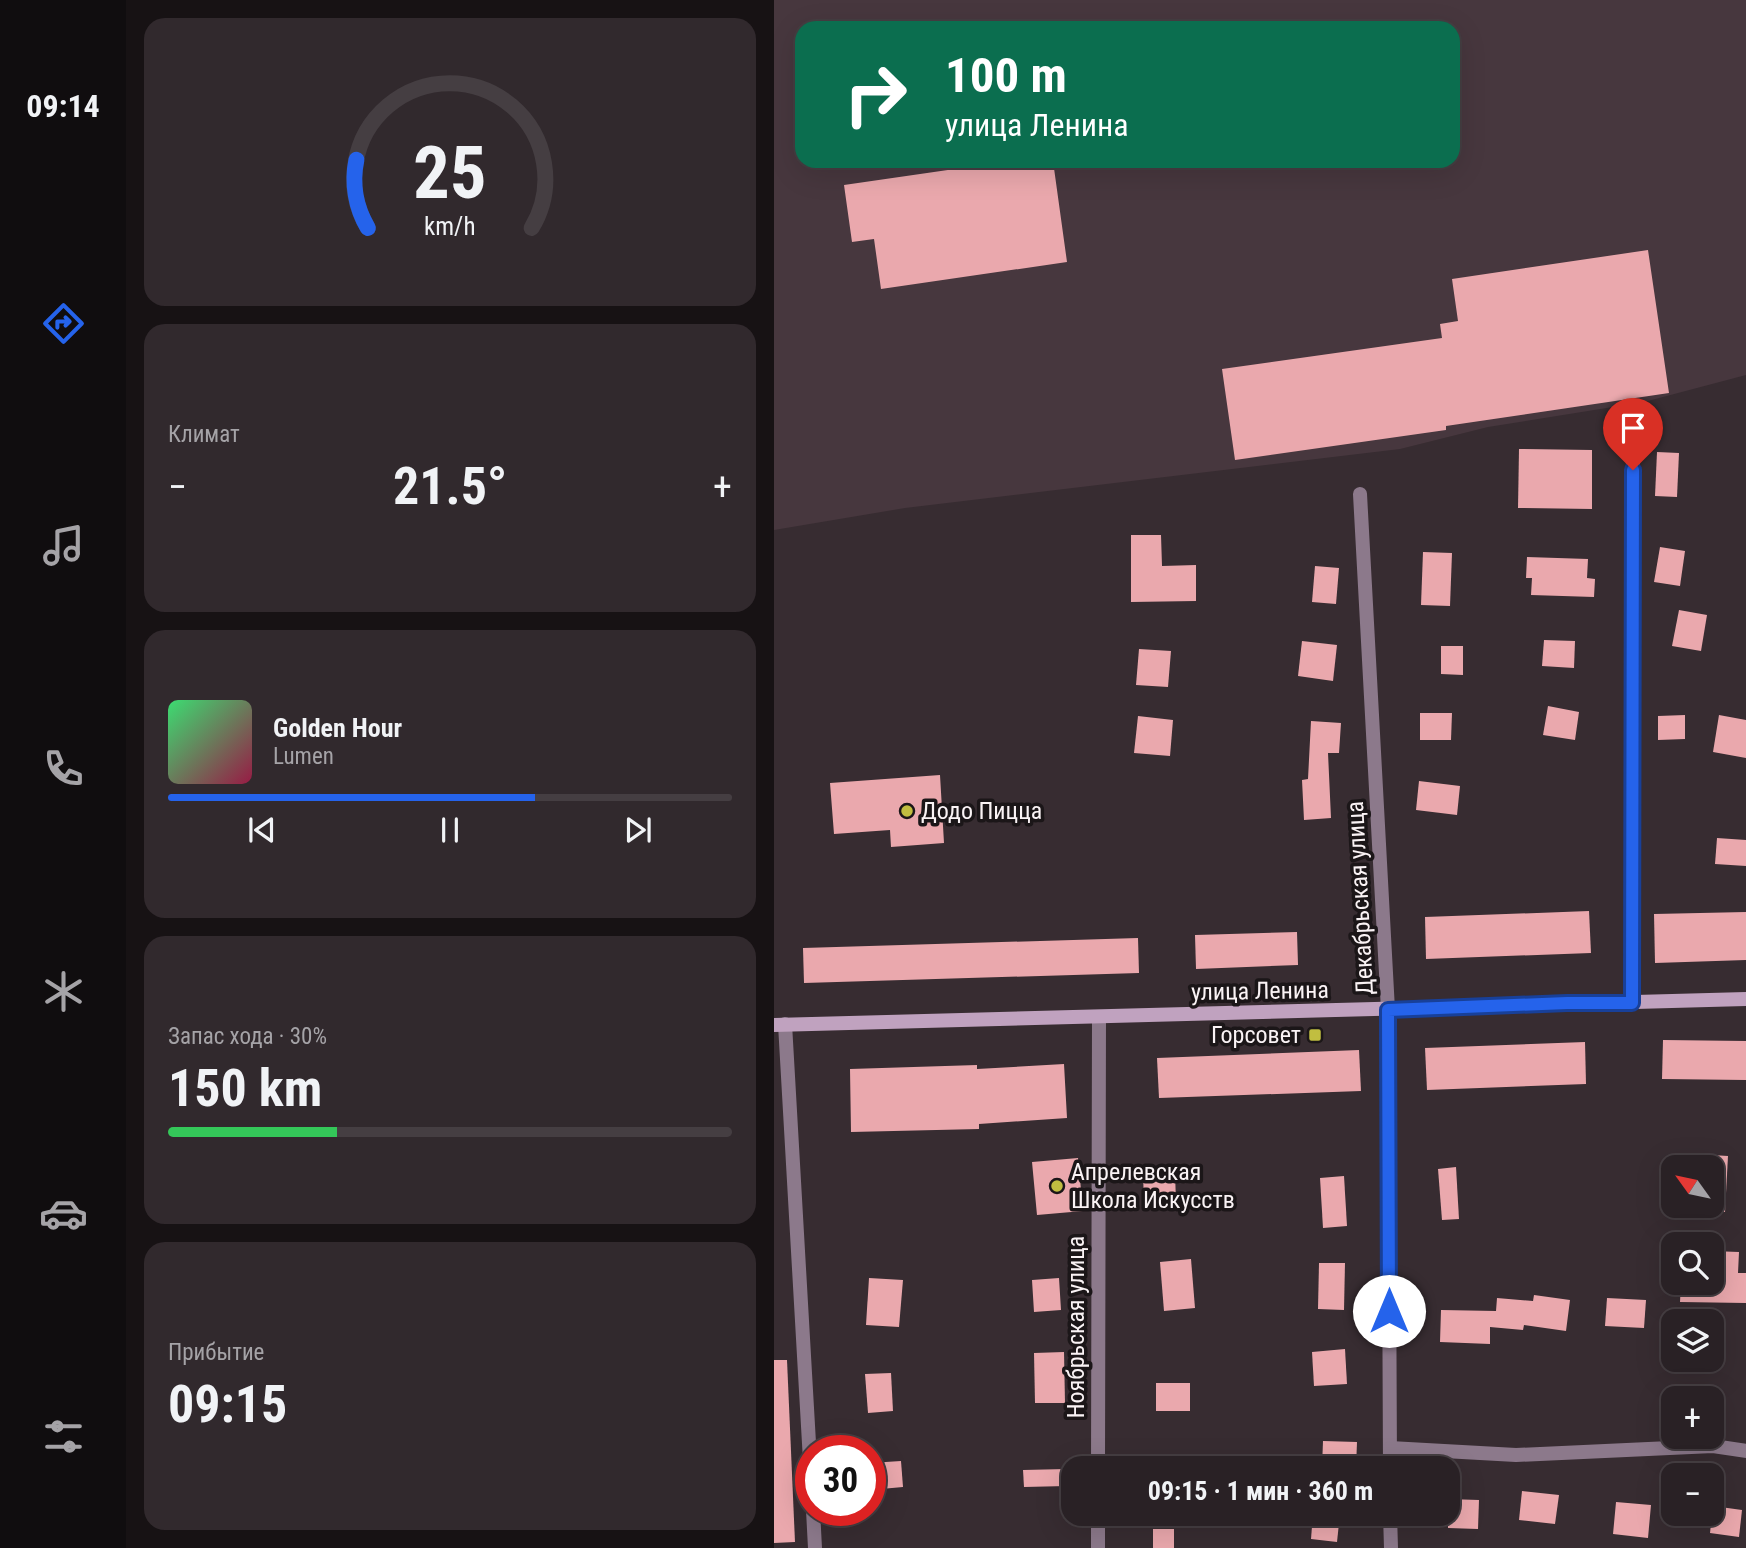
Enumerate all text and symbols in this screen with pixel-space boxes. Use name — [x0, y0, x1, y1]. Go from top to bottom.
text: 100 m — [945, 47, 1067, 104]
icon: right — [830, 49, 921, 140]
text: 09:14 — [26, 87, 100, 125]
text: улица Ленина — [945, 106, 1129, 144]
text: 25 — [413, 130, 487, 216]
text: km/h — [424, 212, 476, 241]
icon: directions — [39, 299, 88, 348]
pin — [1603, 398, 1663, 470]
icon: arrive — [1614, 409, 1652, 447]
text: Климат — [168, 421, 240, 448]
text: 21.5° — [393, 456, 507, 517]
text: − — [168, 465, 187, 509]
text: + — [713, 465, 732, 509]
icon: music — [39, 521, 88, 570]
text: Golden Hour — [273, 713, 402, 743]
text: Lumen — [273, 743, 334, 770]
icon: phone — [39, 744, 88, 793]
place label: Додо Пицца — [921, 797, 1042, 825]
street label: Декабрьская улица — [1341, 800, 1379, 996]
marker: Додо Пицца — [899, 803, 915, 819]
icon: previous — [243, 811, 281, 849]
icon: pause — [431, 811, 469, 849]
icon: next — [619, 811, 657, 849]
icon: climate — [39, 967, 88, 1016]
street label: улица Ленина — [1191, 976, 1329, 1006]
place label: Горсовет — [1211, 1021, 1301, 1049]
text: Запас хода · 30% — [168, 1023, 327, 1050]
marker: Горсовет — [1307, 1027, 1323, 1043]
text: 150 km — [168, 1058, 322, 1119]
north arrow — [1661, 1155, 1724, 1218]
map controls — [1661, 1155, 1724, 1526]
place label: Апрелевская Школа Искусств — [1071, 1158, 1235, 1214]
marker: Апрелевская Школа Искусств — [1049, 1178, 1065, 1194]
icon: car — [39, 1189, 88, 1238]
button: search — [1661, 1232, 1724, 1295]
street label: Ноябрьская улица — [1062, 1236, 1090, 1418]
position arrow — [1352, 1274, 1426, 1348]
button: layers — [1661, 1309, 1724, 1372]
text: Прибытие — [168, 1339, 264, 1366]
text: 09:15 — [168, 1374, 287, 1435]
button: + — [1661, 1386, 1724, 1449]
icon: filters — [39, 1412, 88, 1461]
speed limit sign: 30 — [795, 1435, 886, 1526]
button: − — [1661, 1463, 1724, 1526]
text: 09:15 · 1 мин · 360 m — [1148, 1476, 1373, 1506]

